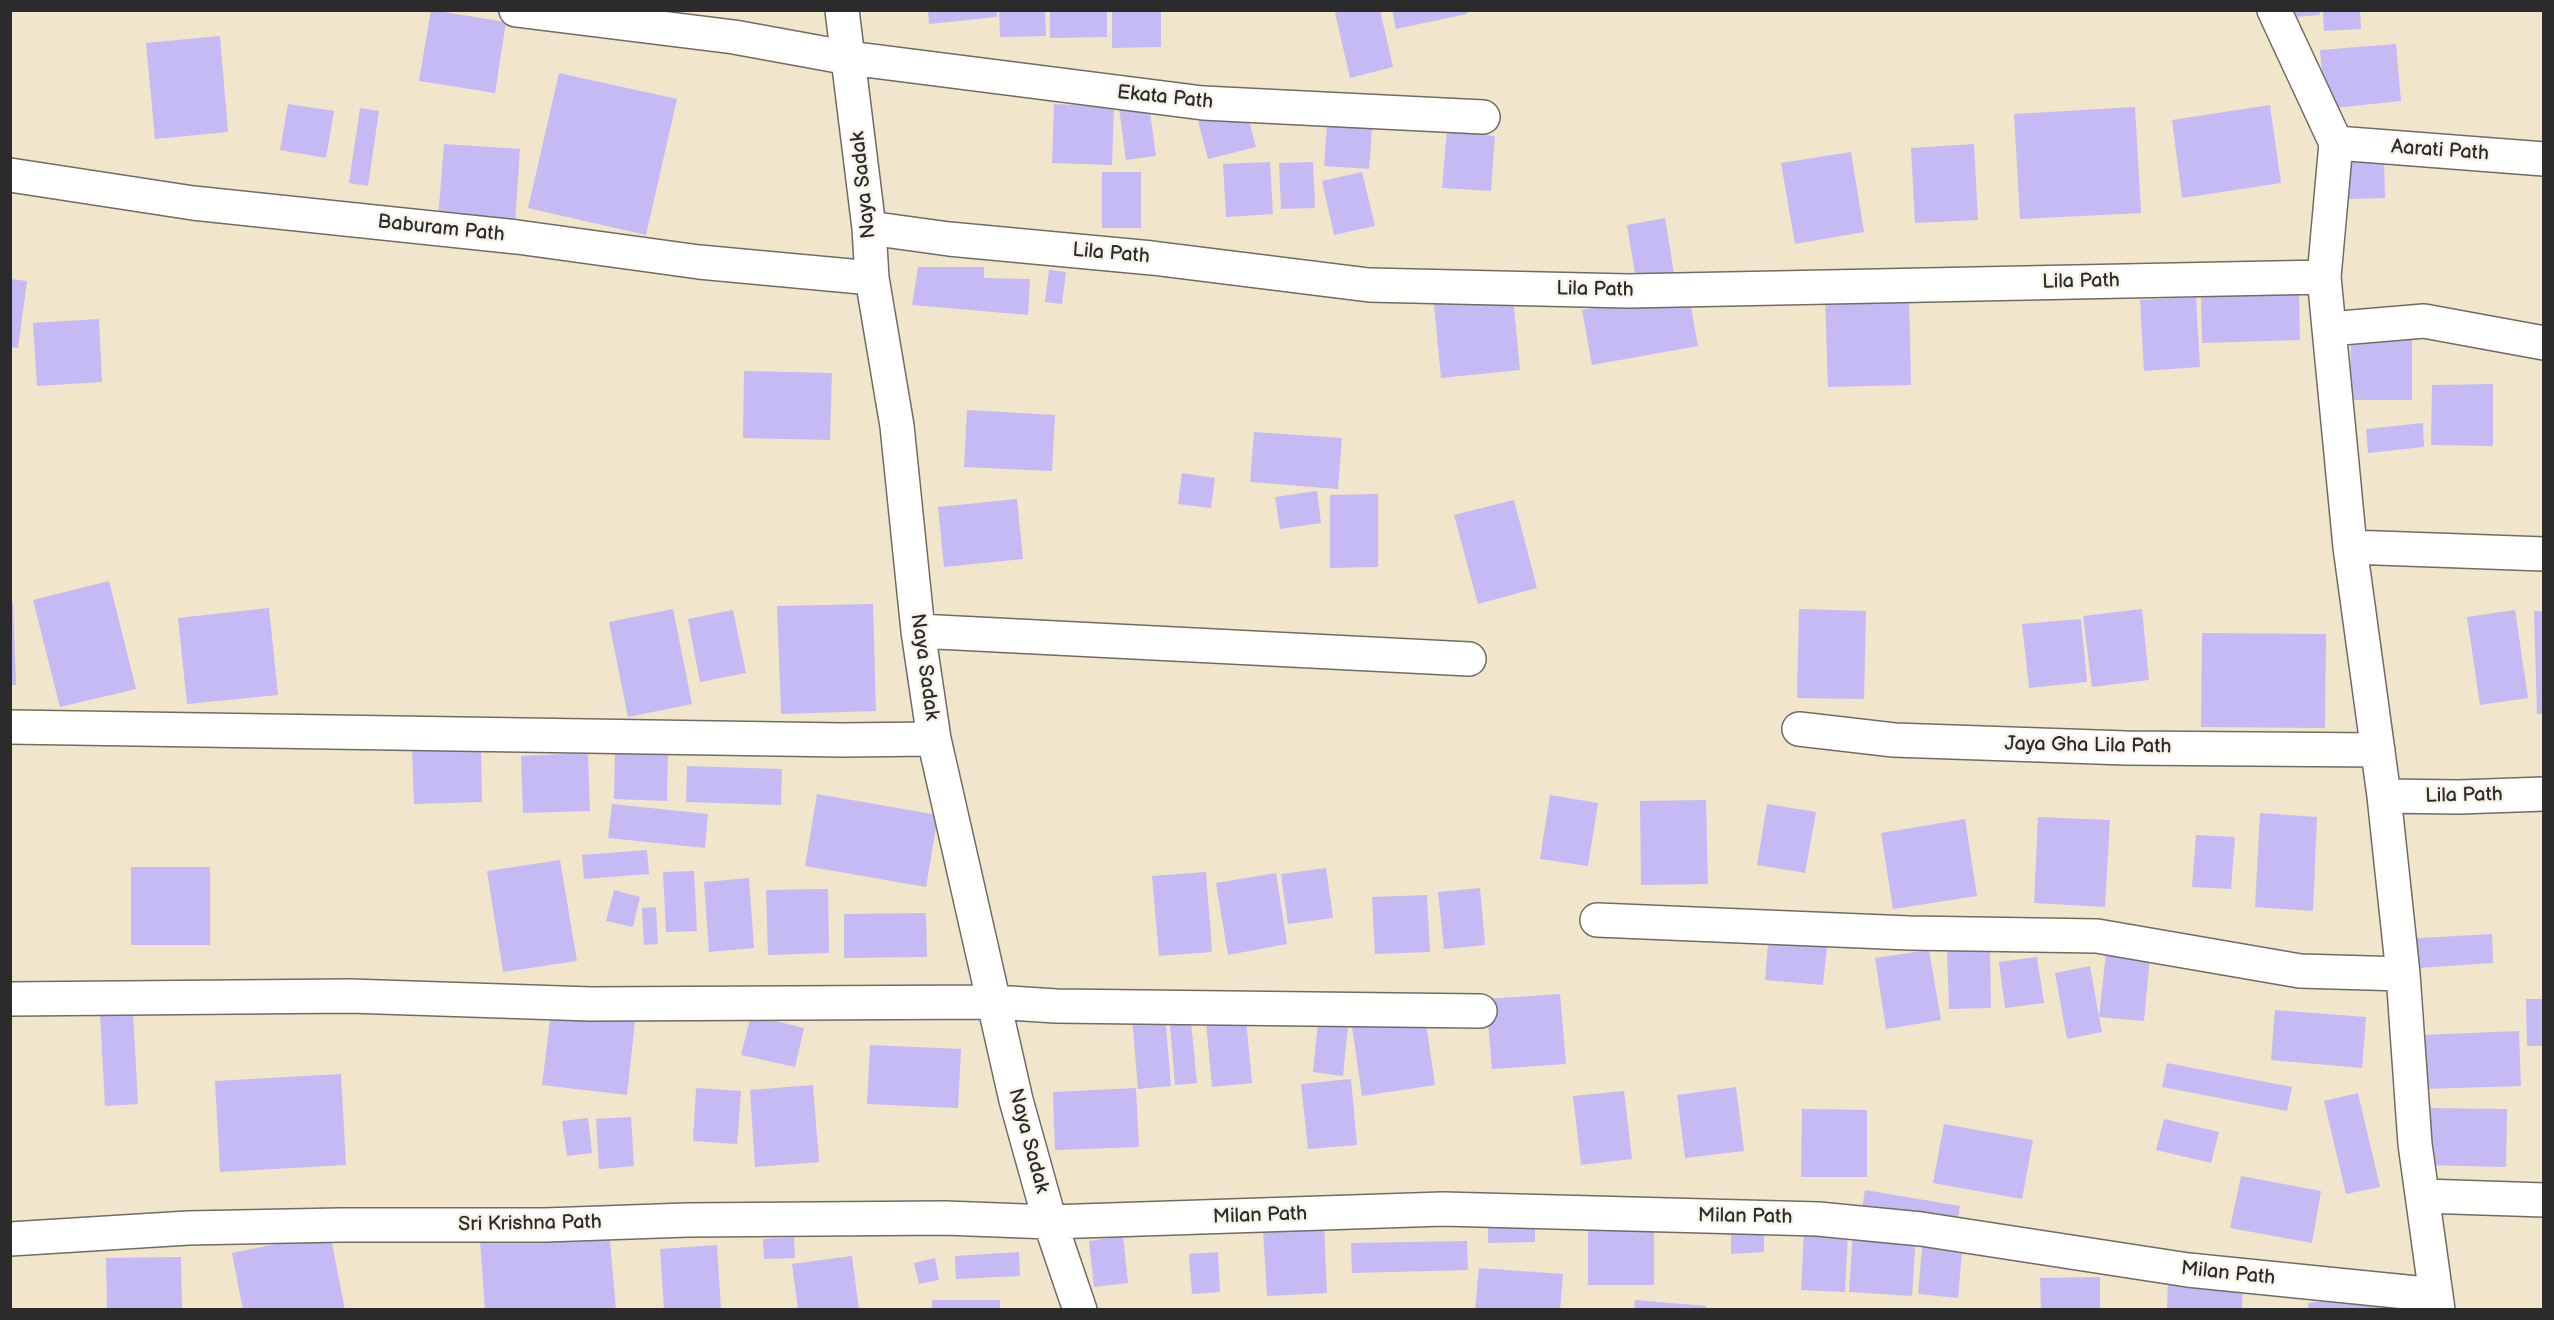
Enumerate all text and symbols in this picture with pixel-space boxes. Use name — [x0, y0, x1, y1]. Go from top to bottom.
street label: Ekata Path — [1116, 81, 1214, 115]
street label: Naya Sadak — [846, 130, 882, 240]
street label: Aarati Path — [2390, 136, 2490, 166]
street label: Baburam Path — [376, 210, 506, 248]
street label: Lila Path — [1071, 239, 1151, 269]
street label: Lila Path — [2042, 269, 2120, 295]
street label: Lila Path — [1556, 277, 1634, 303]
street label: Naya Sadak — [905, 612, 943, 722]
street label: Jaya Gha Lila Path — [2004, 733, 2172, 759]
street label: Lila Path — [2425, 783, 2503, 809]
street label: Naya Sadak — [1002, 1086, 1054, 1196]
street label: Milan Path — [1212, 1202, 1308, 1230]
street label: Milan Path — [1698, 1204, 1792, 1230]
street label: Sri Krishna Path — [458, 1211, 602, 1237]
street label: Milan Path — [2180, 1257, 2276, 1291]

